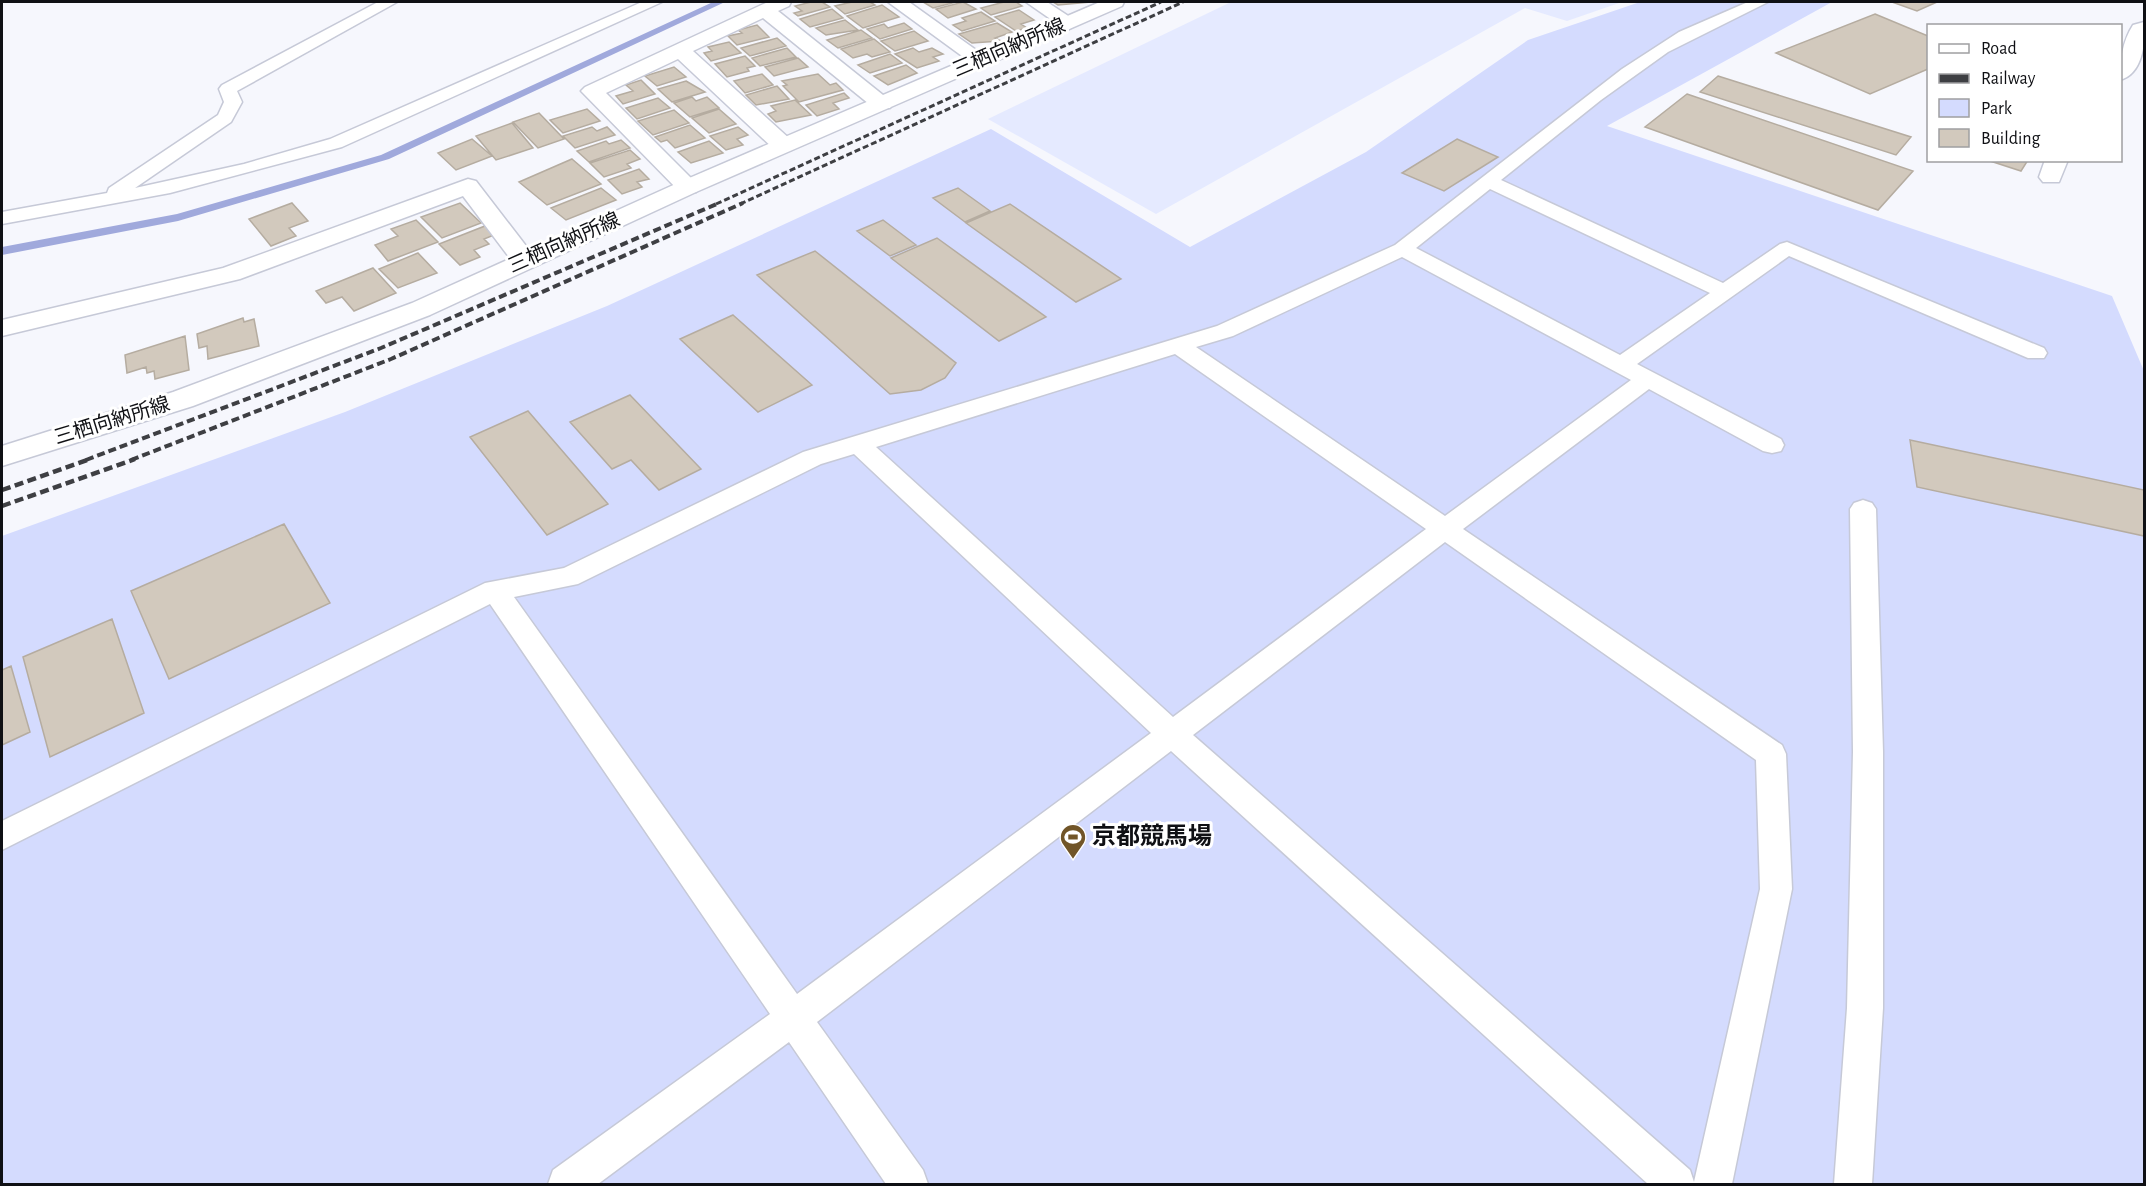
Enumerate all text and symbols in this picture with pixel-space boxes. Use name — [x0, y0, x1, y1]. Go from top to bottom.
street label: 三栖向納所線 — [949, 14, 1068, 81]
legend — [1927, 24, 2122, 162]
text: Road — [1981, 40, 2017, 58]
text: Railway — [1981, 70, 2036, 88]
text: Park — [1981, 100, 2013, 118]
text: Building — [1981, 130, 2041, 148]
street label: 三栖向納所線 — [504, 208, 623, 277]
street label: 三栖向納所線 — [51, 392, 172, 448]
sports icon: 京都競馬場 — [1058, 822, 1088, 860]
place label: 京都競馬場 — [1092, 823, 1212, 849]

